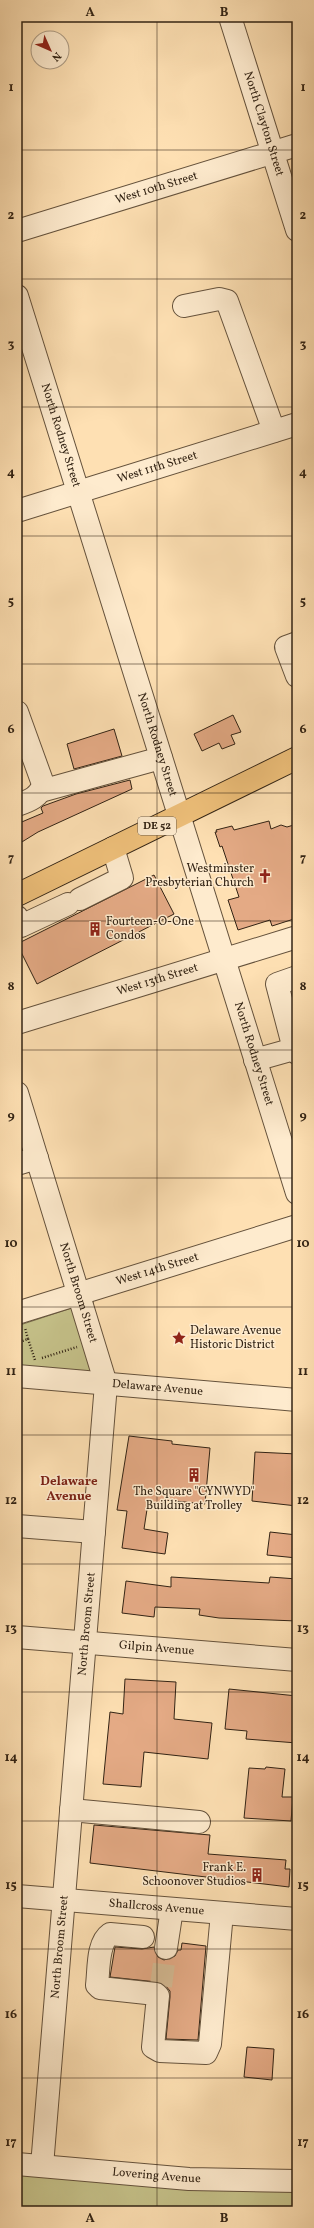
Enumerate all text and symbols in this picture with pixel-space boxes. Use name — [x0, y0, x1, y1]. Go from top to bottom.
text: A — [85, 4, 95, 22]
text: B — [220, 4, 229, 22]
north arrow — [30, 30, 70, 70]
text: N — [48, 48, 64, 64]
street label: North Clayton Street — [240, 69, 288, 178]
text: 1 — [8, 79, 14, 97]
text: 1 — [300, 79, 306, 97]
street label: West 10th Street — [113, 168, 200, 208]
text: 2 — [8, 207, 15, 225]
text: 2 — [300, 207, 307, 225]
text: 3 — [8, 336, 15, 354]
text: 3 — [300, 336, 307, 354]
street label: North Rodney Street — [37, 381, 84, 489]
street label: West 11th Street — [115, 447, 199, 487]
text: 4 — [7, 464, 15, 482]
text: 4 — [299, 464, 307, 482]
text: 5 — [8, 593, 14, 611]
text: 5 — [300, 593, 306, 611]
street label: North Rodney Street — [133, 691, 181, 799]
text: 6 — [7, 721, 15, 739]
text: 6 — [299, 721, 307, 739]
road number: DE 52 — [138, 817, 176, 835]
text: 7 — [8, 850, 14, 868]
text: 7 — [300, 850, 306, 868]
place label: Westminster Presbyterian Church — [145, 861, 254, 891]
church icon: Westminster Presbyterian Church — [257, 868, 273, 884]
place label: Fourteen-O-One Condos — [106, 914, 194, 944]
building icon: Fourteen-O-One Condos — [87, 921, 103, 937]
street label: West 13th Street — [115, 960, 200, 1000]
text: 8 — [7, 978, 15, 996]
text: 8 — [299, 978, 307, 996]
street label: North Rodney Street — [230, 1000, 277, 1108]
text: 9 — [7, 1107, 15, 1125]
text: 9 — [299, 1107, 307, 1125]
text: 10 — [4, 1235, 18, 1253]
text: 10 — [296, 1235, 310, 1253]
street label: North Broom Street — [55, 1241, 101, 1345]
street label: West 14th Street — [114, 1249, 201, 1290]
place label: Delaware Avenue Historic District — [190, 1323, 282, 1353]
place icon: Delaware Avenue Historic District — [171, 1330, 187, 1346]
text: 11 — [6, 1363, 16, 1381]
text: 11 — [298, 1363, 308, 1381]
street label: Delaware Avenue — [111, 1376, 204, 1400]
building icon: The Square "CYNWYD" Building at Trolley — [186, 1467, 202, 1483]
district label: Delaware Avenue — [40, 1473, 98, 1506]
place label: The Square "CYNWYD" Building at Trolley — [133, 1484, 255, 1514]
text: 12 — [5, 1492, 17, 1510]
text: 12 — [297, 1492, 309, 1510]
street label: North Broom Street — [75, 1572, 99, 1676]
text: 13 — [5, 1620, 17, 1638]
text: 13 — [297, 1620, 309, 1638]
street label: Gilpin Avenue — [118, 1637, 195, 1660]
text: 14 — [4, 1749, 18, 1767]
text: 14 — [296, 1749, 310, 1767]
place label: Frank E. Schoonover Studios — [142, 1860, 246, 1890]
building icon: Frank E. Schoonover Studios — [249, 1867, 265, 1883]
text: 15 — [5, 1877, 17, 1895]
text: 15 — [297, 1877, 309, 1895]
street label: North Broom Street — [48, 1895, 72, 1999]
street label: Shallcross Avenue — [108, 1896, 205, 1919]
text: 16 — [5, 2006, 17, 2024]
text: 16 — [297, 2006, 309, 2024]
text: 17 — [5, 2134, 17, 2152]
text: 17 — [297, 2134, 309, 2152]
street label: Lovering Avenue — [112, 2164, 201, 2187]
text: A — [85, 2210, 95, 2228]
text: B — [220, 2210, 229, 2228]

